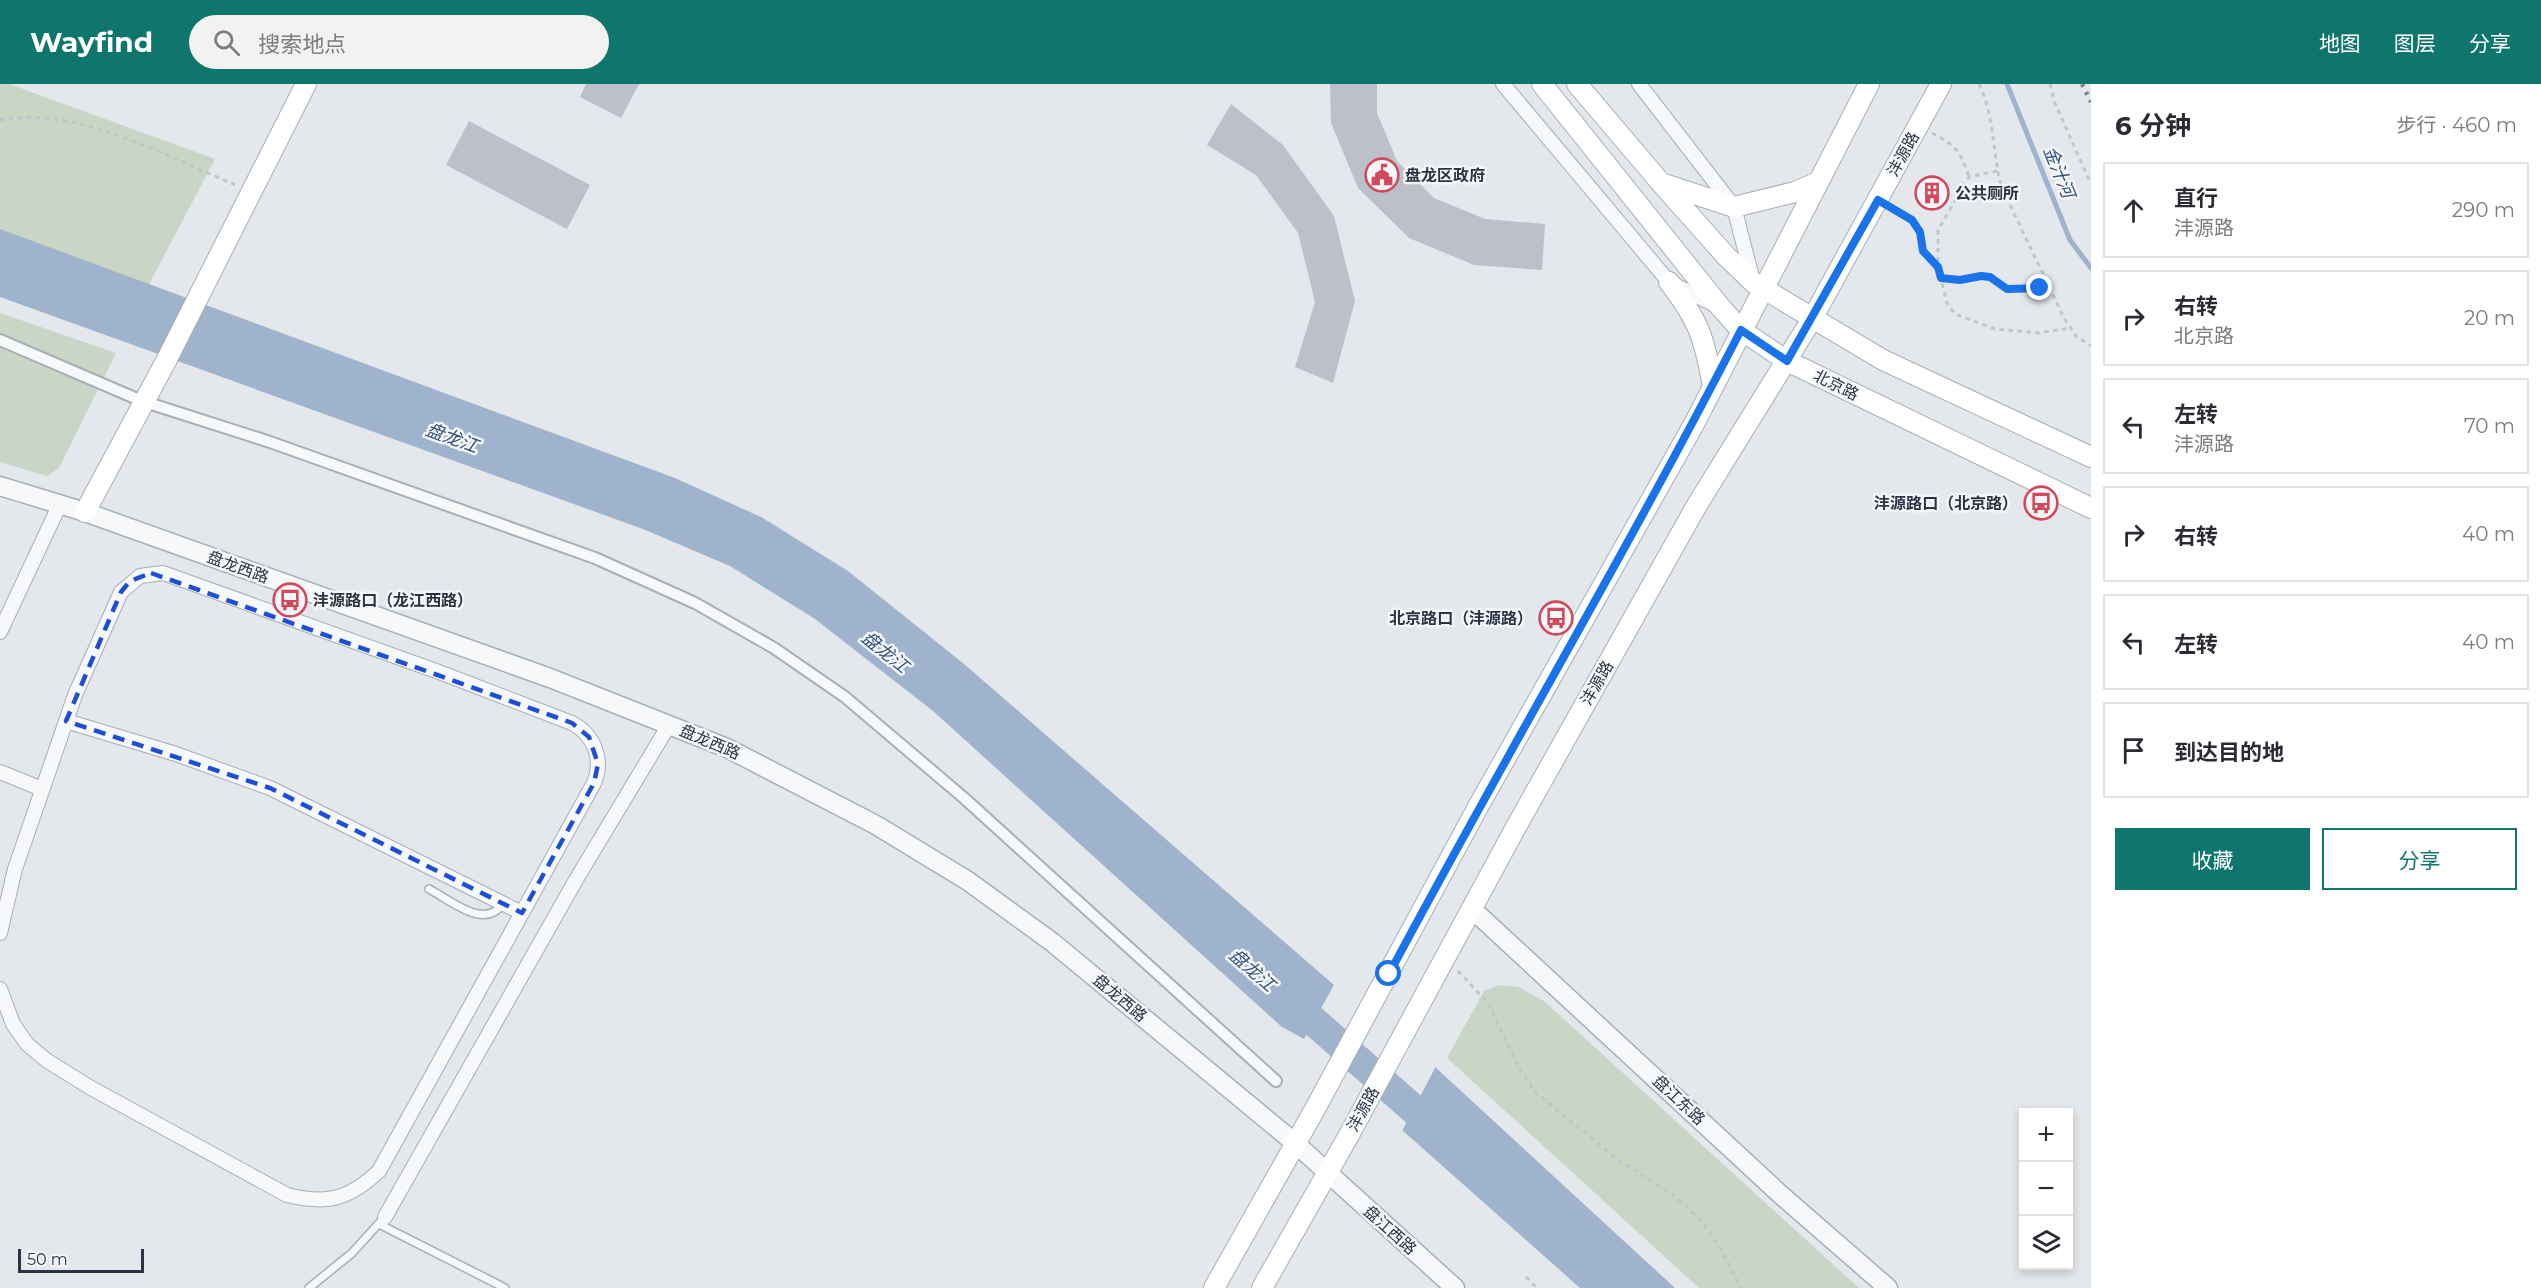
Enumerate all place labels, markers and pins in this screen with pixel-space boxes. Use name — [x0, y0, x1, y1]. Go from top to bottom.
public building icon: 盘龙区政府 — [1364, 157, 1400, 193]
place label: 盘龙区政府 — [1405, 166, 1485, 185]
building icon: 公共厕所 — [1914, 175, 1950, 211]
place label: 公共厕所 — [1955, 184, 2019, 203]
bus stop icon: 沣源路口（北京路） — [2023, 485, 2059, 521]
place label: 沣源路口（北京路） — [1874, 494, 2018, 513]
bus stop icon: 沣源路口（龙江西路） — [272, 582, 308, 618]
place label: 沣源路口（龙江西路） — [313, 591, 473, 610]
bus stop icon: 北京路口（沣源路） — [1538, 600, 1574, 636]
place label: 北京路口（沣源路） — [1389, 609, 1533, 628]

